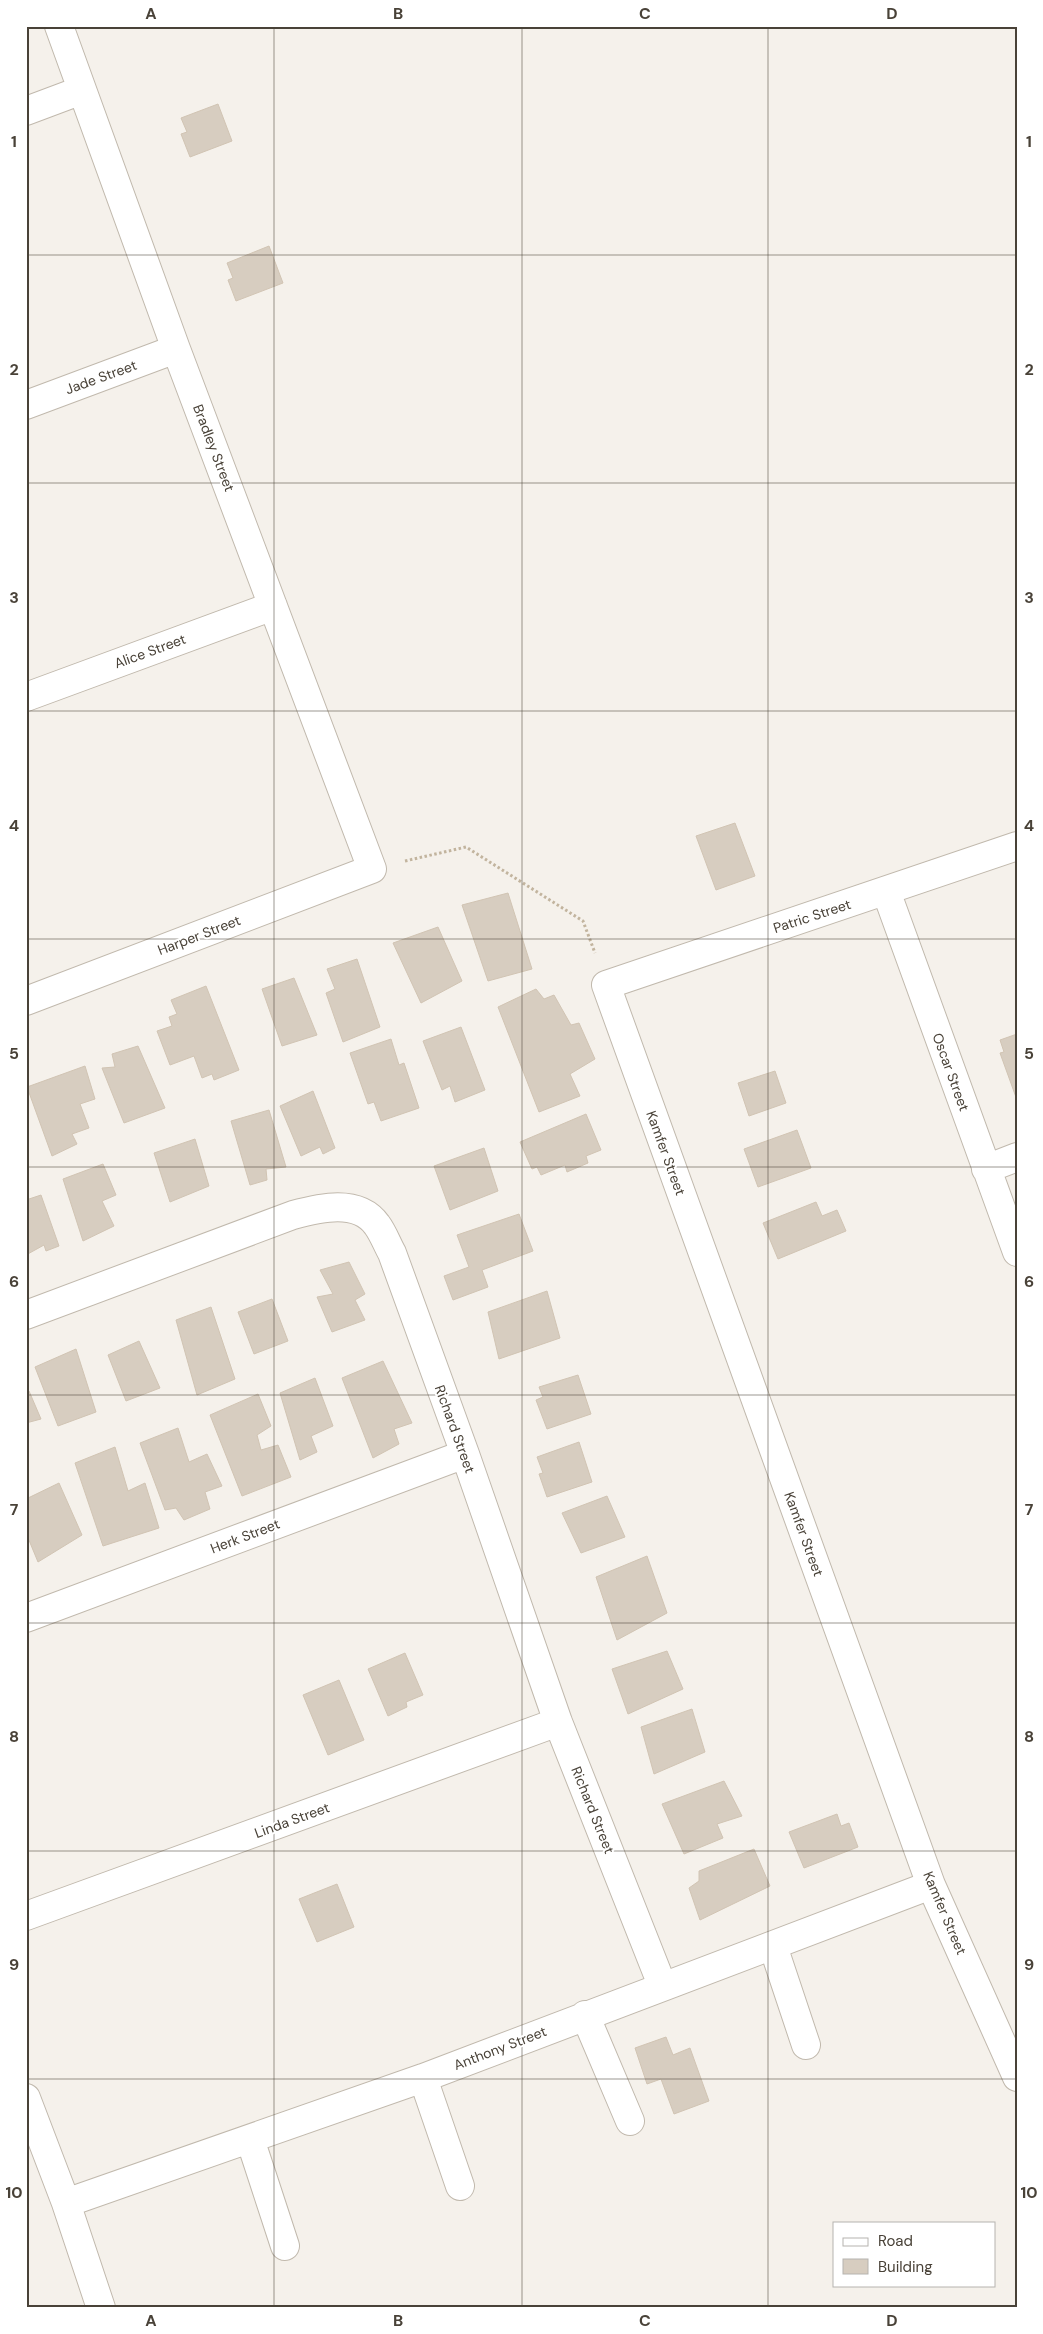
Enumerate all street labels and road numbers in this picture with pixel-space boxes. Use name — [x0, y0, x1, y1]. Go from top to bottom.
street label: Jade Street — [63, 356, 139, 398]
street label: Bradley Street — [189, 402, 239, 494]
street label: Alice Street — [112, 630, 188, 672]
street label: Patric Street — [771, 895, 853, 937]
street label: Harper Street — [155, 911, 243, 959]
street label: Oscar Street — [929, 1030, 973, 1114]
street label: Kamfer Street — [642, 1108, 690, 1198]
street label: Richard Street — [431, 1382, 479, 1476]
street label: Kamfer Street — [780, 1489, 828, 1579]
street label: Herk Street — [208, 1514, 282, 1558]
street label: Richard Street — [567, 1764, 619, 1856]
street label: Linda Street — [252, 1798, 332, 1842]
street label: Kamfer Street — [919, 1869, 971, 1957]
street label: Anthony Street — [451, 2022, 549, 2074]

